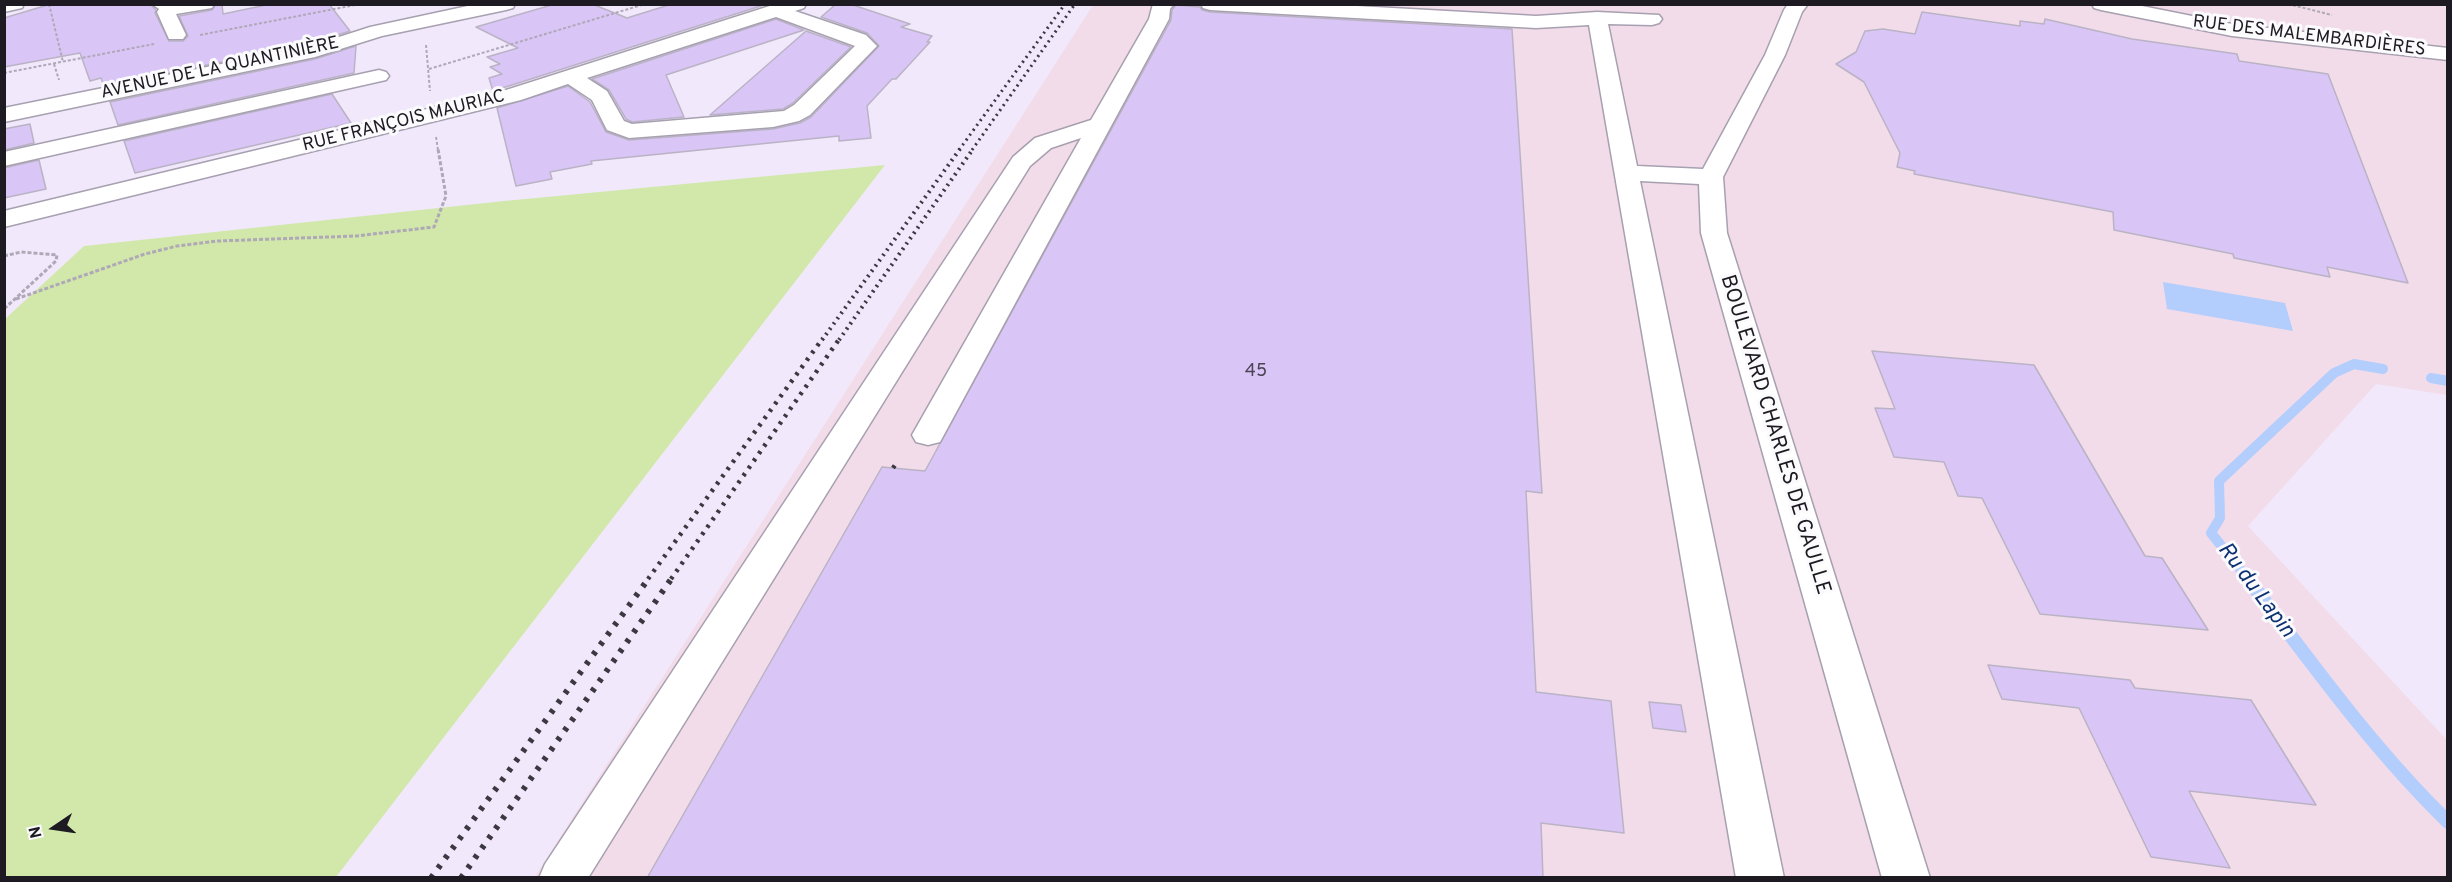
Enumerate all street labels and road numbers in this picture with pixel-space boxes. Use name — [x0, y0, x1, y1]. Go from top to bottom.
street label: RUE DES MALEMBARDIÈRES — [2191, 12, 2427, 62]
street label: AVENUE DE LA QUANTINIÈRE — [99, 33, 341, 105]
street label: RUE FRANÇOIS MAURIAC — [301, 86, 507, 158]
street label: BOULEVARD CHARLES DE GAULLE — [1713, 272, 1835, 598]

